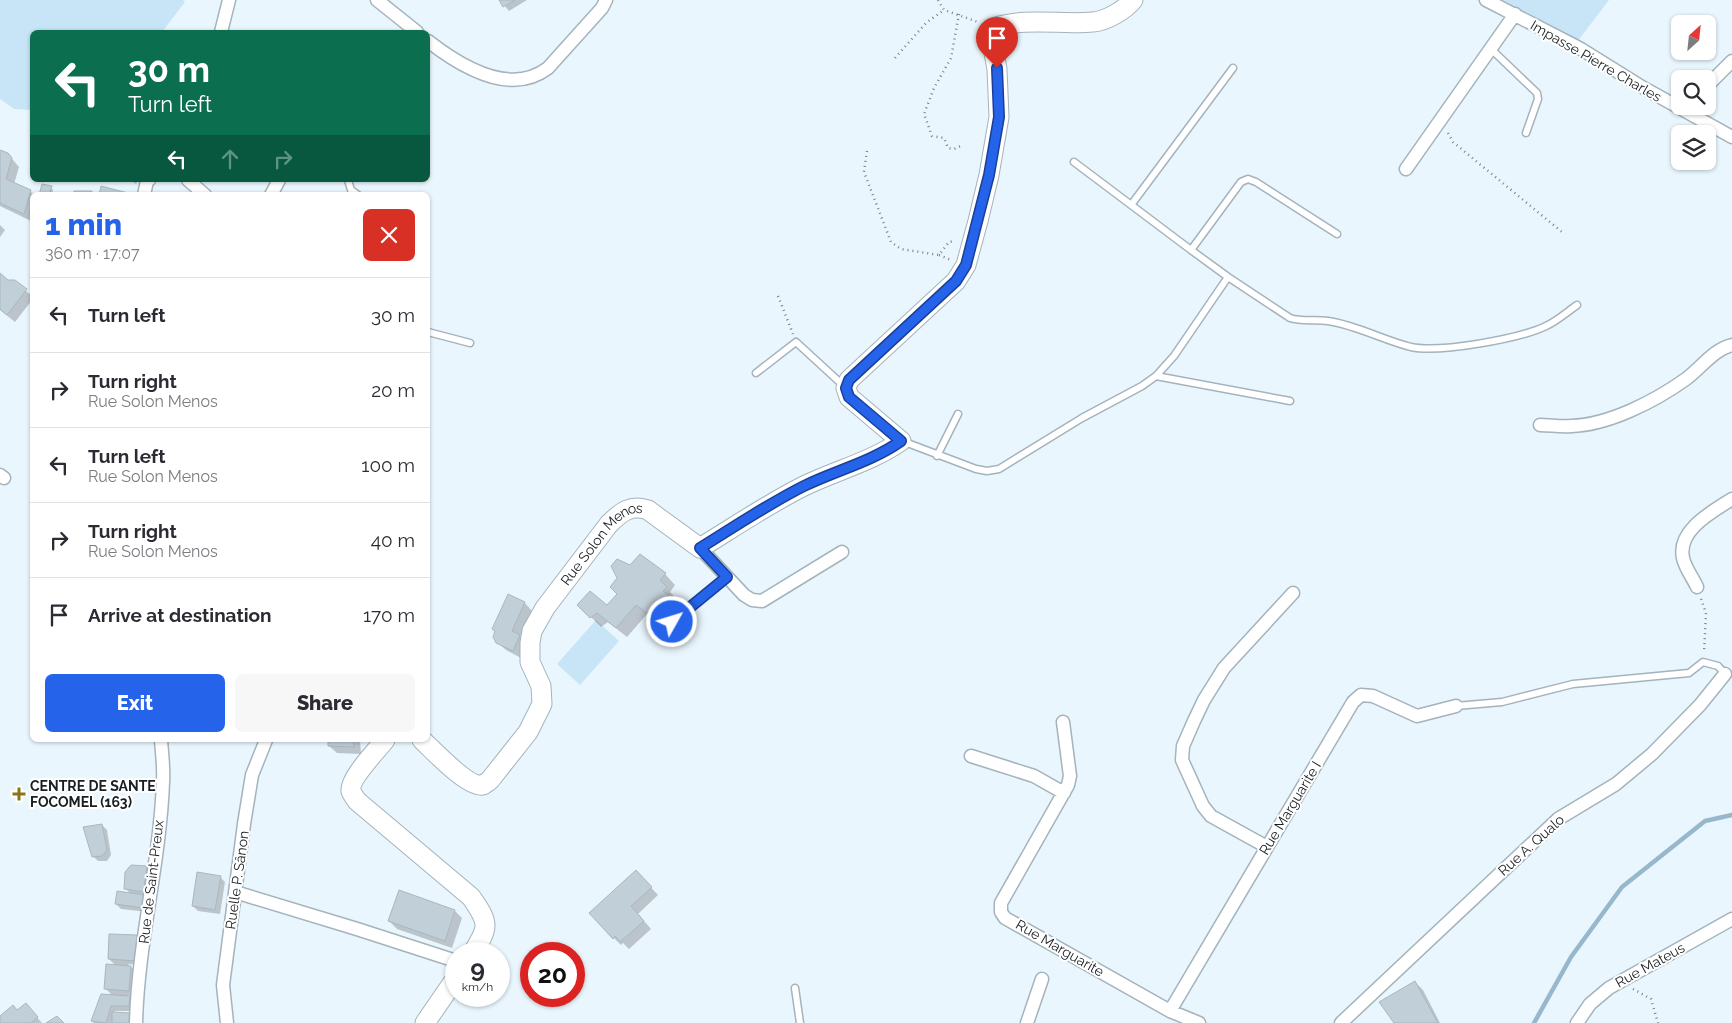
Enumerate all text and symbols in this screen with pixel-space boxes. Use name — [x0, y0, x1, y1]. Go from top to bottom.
north arrow — [1671, 15, 1716, 60]
map controls — [1671, 15, 1716, 170]
pin — [976, 17, 1018, 68]
street label: Impasse Pierre Charles — [1528, 17, 1664, 105]
icon: arrive — [983, 24, 1011, 52]
text: 30 m — [128, 49, 210, 90]
icon: left — [45, 50, 110, 115]
button: search — [1671, 70, 1716, 115]
text: Turn left — [128, 91, 212, 117]
button: layers — [1671, 125, 1716, 170]
icon: left — [163, 145, 191, 173]
icon: ahead — [216, 145, 244, 173]
icon: right — [269, 145, 297, 173]
text: 1 min — [45, 207, 122, 242]
button: close — [363, 209, 415, 261]
text: 360 m · 17:07 — [45, 244, 140, 263]
icon: left — [45, 301, 73, 329]
text: Turn left — [88, 304, 165, 326]
text: 30 m — [371, 304, 415, 326]
text: Turn right — [88, 370, 177, 392]
icon: right — [45, 376, 73, 404]
text: 20 m — [371, 379, 415, 401]
text: Rue Solon Menos — [88, 392, 218, 411]
text: Turn left — [88, 445, 165, 467]
icon: left — [45, 451, 73, 479]
text: 100 m — [361, 454, 415, 476]
text: Rue Solon Menos — [88, 467, 218, 486]
street label: Rue Solon Menos — [557, 500, 643, 588]
text: Turn right — [88, 520, 177, 542]
icon: right — [45, 526, 73, 554]
text: 40 m — [371, 529, 415, 551]
text: Rue Solon Menos — [88, 542, 218, 561]
position arrow — [645, 595, 697, 647]
icon: arrive — [45, 601, 73, 629]
text: Arrive at destination — [88, 604, 272, 626]
text: 170 m — [363, 604, 415, 626]
button: Exit — [45, 674, 225, 732]
button: Share — [235, 674, 415, 732]
street label: Rue Marguarite I — [1256, 758, 1324, 858]
place label: CENTRE DE SANTE FOCOMEL (163) — [30, 778, 156, 810]
marker: CENTRE DE SANTE FOCOMEL (163) — [12, 787, 26, 801]
street label: Rue A. Qualo — [1495, 811, 1567, 879]
street label: Rue de Saint-Preux — [135, 819, 167, 945]
street label: Ruelle P. Sânon — [222, 830, 252, 930]
street label: Rue Marguarite — [1013, 916, 1107, 980]
street label: Rue Mateus — [1613, 939, 1688, 991]
speed limit sign: 20 — [520, 942, 585, 1007]
text: 9 — [470, 953, 485, 983]
text: km/h — [462, 980, 493, 994]

